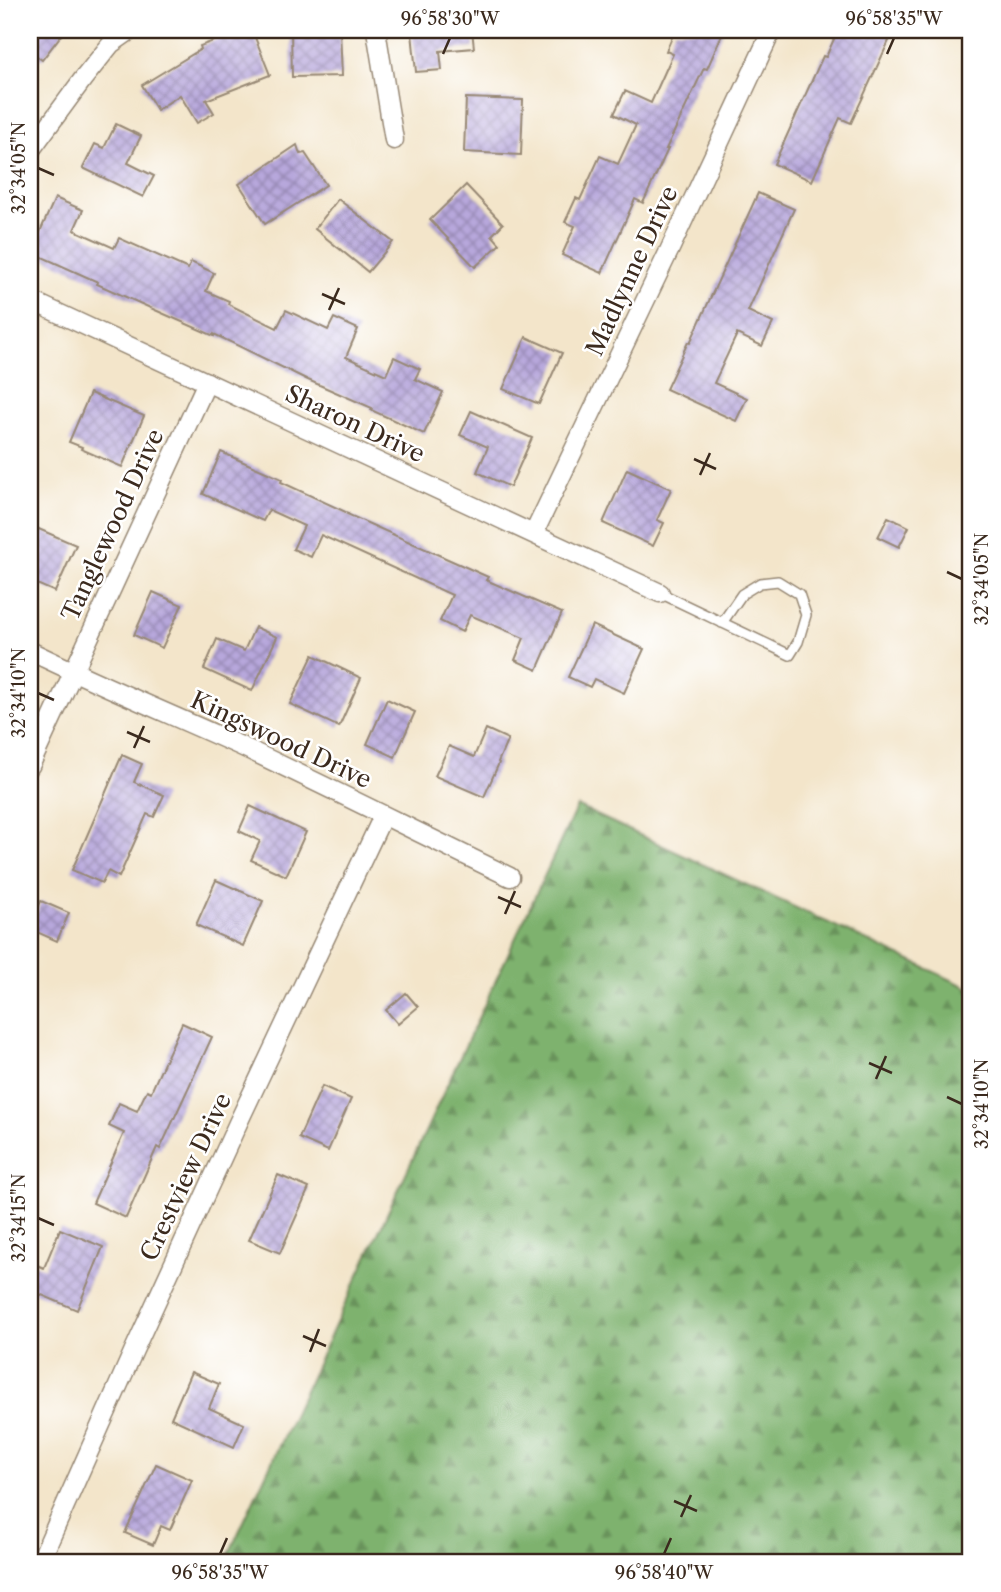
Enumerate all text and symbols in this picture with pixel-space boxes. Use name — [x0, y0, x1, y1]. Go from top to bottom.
text: 96°58'30"W — [401, 8, 501, 30]
text: 96°58'35"W — [845, 8, 944, 30]
text: 32°34'05"N — [8, 121, 30, 214]
street label: Madlynne Drive — [580, 181, 684, 360]
street label: Sharon Drive — [281, 379, 429, 468]
street label: Tanglewood Drive — [55, 424, 170, 625]
text: 32°34'05"N — [971, 532, 993, 625]
text: 32°34'10"N — [8, 647, 30, 738]
street label: Kingswood Drive — [186, 685, 376, 794]
text: 32°34'10"N — [971, 1058, 993, 1149]
street label: Crestview Drive — [134, 1088, 237, 1265]
text: 32°34'15"N — [8, 1173, 30, 1263]
text: 96°58'35"W — [171, 1562, 270, 1584]
text: 96°58'40"W — [615, 1562, 714, 1584]

